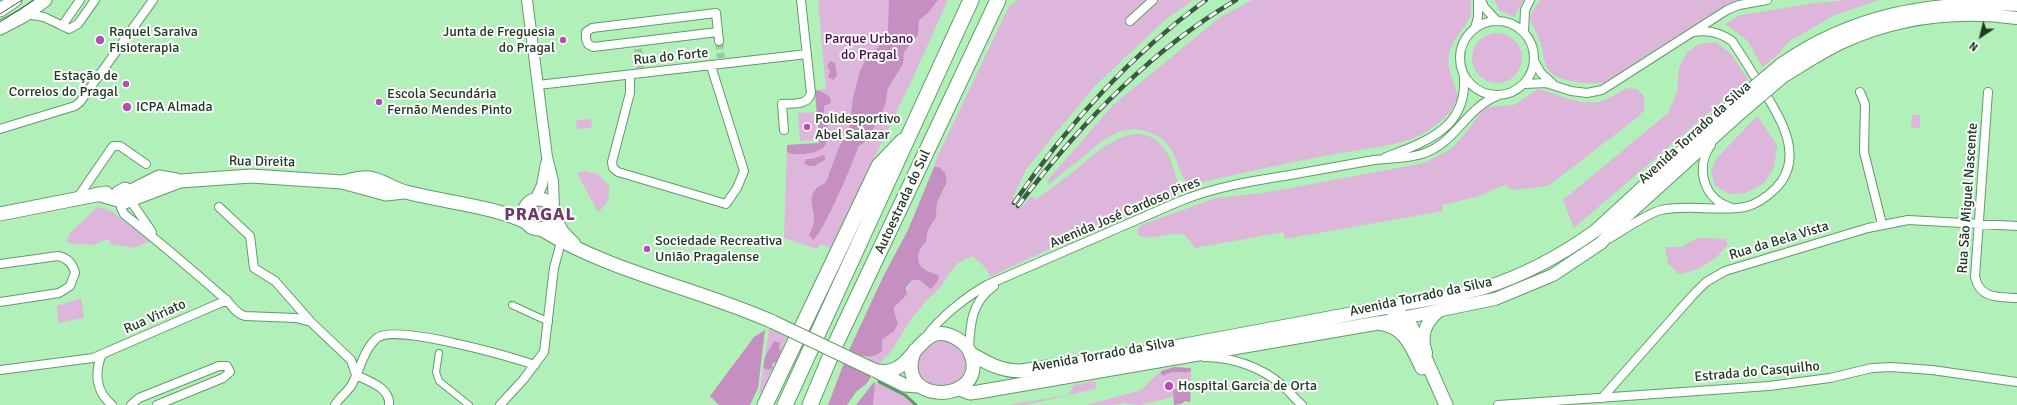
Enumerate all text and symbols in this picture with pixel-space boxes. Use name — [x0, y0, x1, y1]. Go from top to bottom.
north arrow — [1961, 16, 2001, 56]
place label: Raquel Saraiva Fisioterapia — [109, 24, 198, 56]
place label: Junta de Freguesia do Pragal — [443, 24, 555, 56]
park label: Parque Urbano do Pragal — [825, 31, 913, 64]
marker: Raquel Saraiva Fisioterapia — [94, 34, 106, 46]
marker: Junta de Freguesia do Pragal — [558, 35, 568, 45]
text: N — [1967, 39, 1981, 54]
street label: Rua do Forte — [633, 45, 709, 69]
place label: Estação de Correios do Pragal — [9, 68, 118, 100]
street label: Avenida Torrado da Silva — [1635, 78, 1755, 188]
marker: Estação de Correios do Pragal — [121, 79, 131, 89]
place label: Escola Secundária Fernão Mendes Pinto — [387, 86, 512, 118]
marker: Escola Secundária Fernão Mendes Pinto — [374, 97, 384, 107]
place label: ICPA Almada — [136, 99, 213, 115]
marker: ICPA Almada — [121, 101, 133, 113]
place label: Polidesportivo Abel Salazar — [815, 111, 900, 144]
marker: Polidesportivo Abel Salazar — [802, 122, 812, 132]
street label: Rua São Miguel Nascente — [1954, 122, 1982, 274]
street label: Autoestrada do Sul — [871, 147, 935, 257]
street label: Rua Direita — [229, 153, 295, 171]
street label: Avenida José Cardoso Pires — [1047, 174, 1203, 252]
district label: PRAGAL — [504, 204, 576, 226]
street label: Rua da Bela Vista — [1727, 218, 1831, 264]
place label: Sociedade Recreativa União Pragalense — [655, 233, 782, 266]
marker: Sociedade Recreativa União Pragalense — [642, 244, 652, 254]
street label: Avenida Torrado da Silva — [1348, 274, 1494, 320]
street label: Rua Viriato — [121, 296, 189, 338]
street label: Avenida Torrado da Silva — [1030, 334, 1176, 376]
street label: Estrada do Casquilho — [1694, 358, 1820, 386]
place label: Hospital Garcia de Orta — [1178, 378, 1317, 394]
marker: Hospital Garcia de Orta — [1163, 380, 1175, 392]

